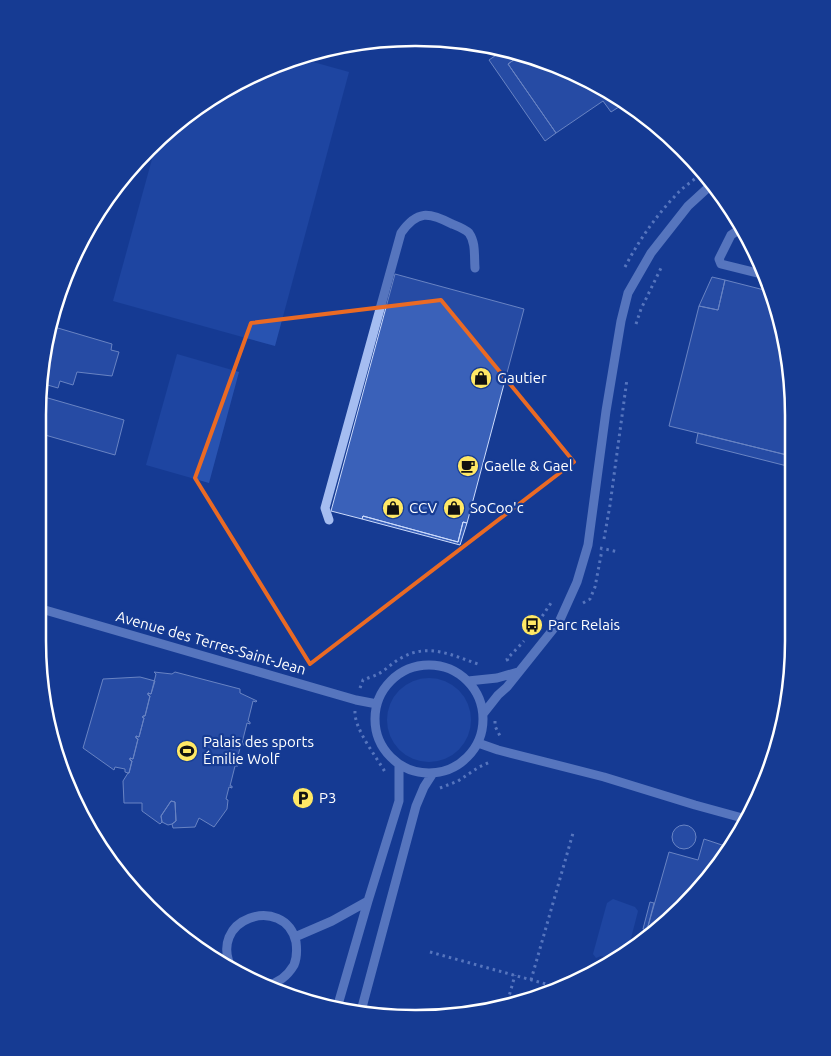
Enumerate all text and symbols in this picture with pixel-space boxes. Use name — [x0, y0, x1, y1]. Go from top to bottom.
shop icon: Gautier — [469, 366, 493, 390]
place label: Gautier — [497, 369, 547, 386]
cafe icon: Gaelle & Gael — [456, 454, 480, 478]
place label: Gaelle & Gael — [484, 457, 573, 474]
shop icon: CCV — [381, 496, 405, 520]
shop icon: SoCoo'c — [442, 496, 466, 520]
place label: CCV — [409, 499, 437, 516]
place label: SoCoo'c — [470, 499, 524, 516]
street label: Avenue des Terres-Saint-Jean — [114, 607, 308, 678]
bus stop icon: Parc Relais — [520, 613, 544, 637]
place label: Parc Relais — [548, 616, 620, 633]
place label: Palais des sports Émilie Wolf — [203, 733, 314, 767]
sports icon: Palais des sports Émilie Wolf — [175, 739, 199, 763]
parking icon: P3 — [291, 786, 315, 810]
place label: P3 — [319, 789, 336, 806]

